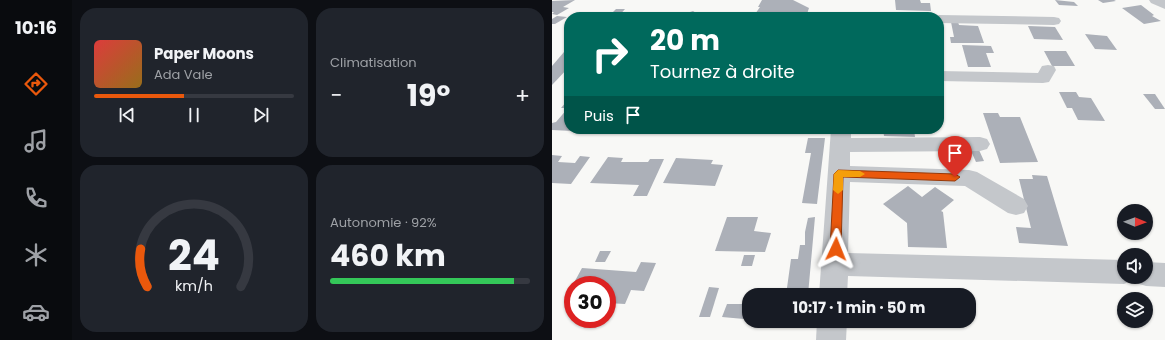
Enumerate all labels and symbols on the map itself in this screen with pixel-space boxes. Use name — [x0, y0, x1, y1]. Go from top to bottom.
pin — [938, 136, 972, 177]
north arrow — [1117, 204, 1153, 240]
position arrow — [815, 228, 857, 270]
speed limit sign: 30 — [564, 276, 616, 328]

